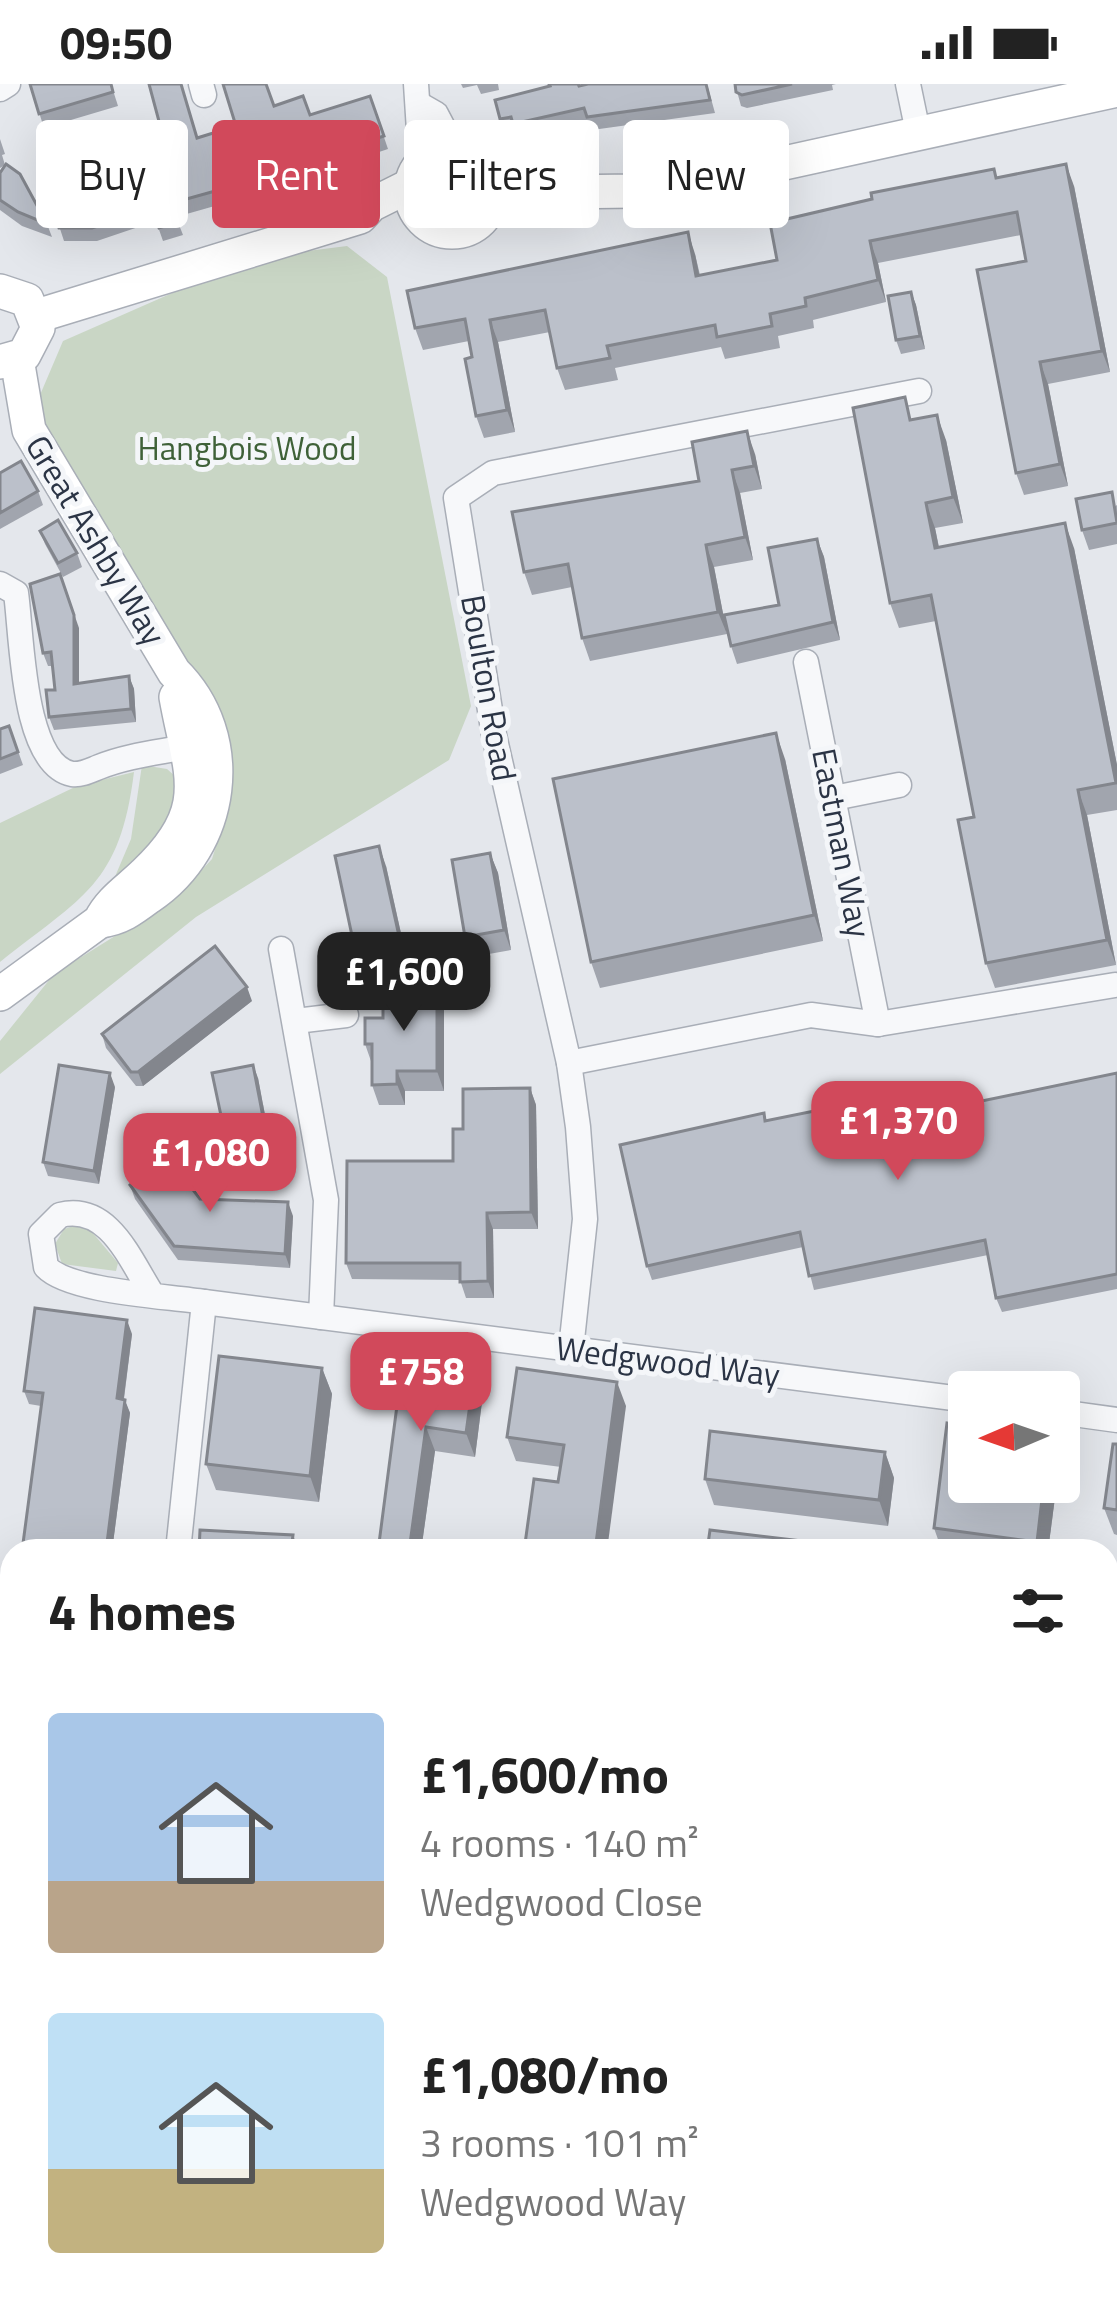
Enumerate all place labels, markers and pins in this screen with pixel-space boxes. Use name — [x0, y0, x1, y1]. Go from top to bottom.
pin: £1,600 — [306, 932, 502, 1034]
pin: £1,370 — [800, 1081, 996, 1183]
pin: £1,080 — [112, 1113, 308, 1215]
pin: £758 — [350, 1332, 492, 1434]

